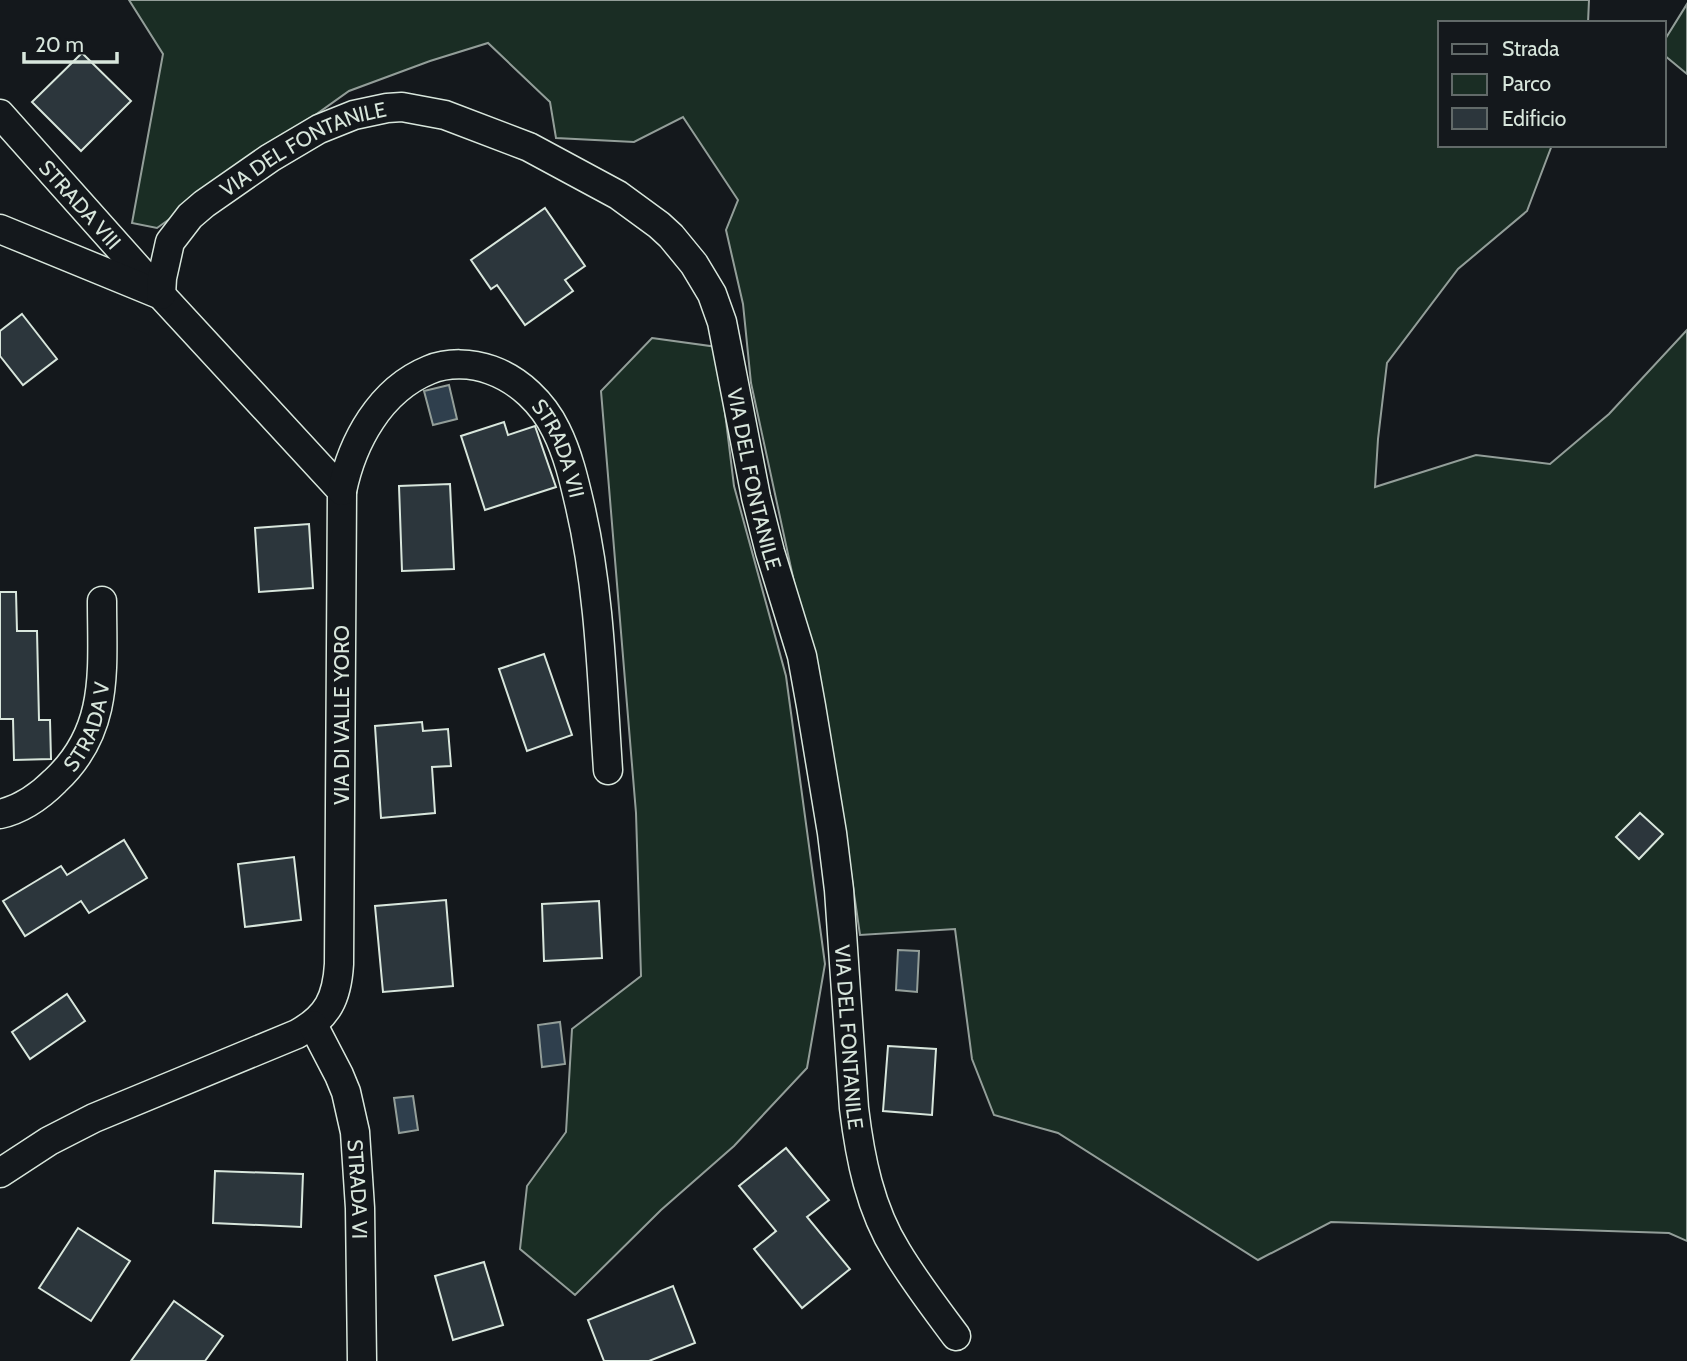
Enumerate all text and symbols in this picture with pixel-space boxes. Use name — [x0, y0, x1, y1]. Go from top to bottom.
scale bar — [24, 21, 117, 65]
legend — [1438, 21, 1666, 147]
text: 20 m — [35, 32, 84, 57]
text: Strada — [1502, 36, 1559, 61]
text: Parco — [1502, 71, 1551, 96]
street label: VIA DEL FONTANILE — [215, 96, 388, 202]
text: Edificio — [1502, 106, 1566, 131]
street label: STRADA VIII — [34, 155, 127, 254]
street label: VIA DEL FONTANILE — [723, 386, 787, 573]
street label: STRADA VII — [527, 393, 590, 500]
street label: VIA DI VALLE YORO — [329, 625, 354, 805]
street label: STRADA V — [58, 680, 114, 776]
street label: VIA DEL FONTANILE — [830, 944, 869, 1131]
street label: STRADA VI — [343, 1138, 373, 1239]

